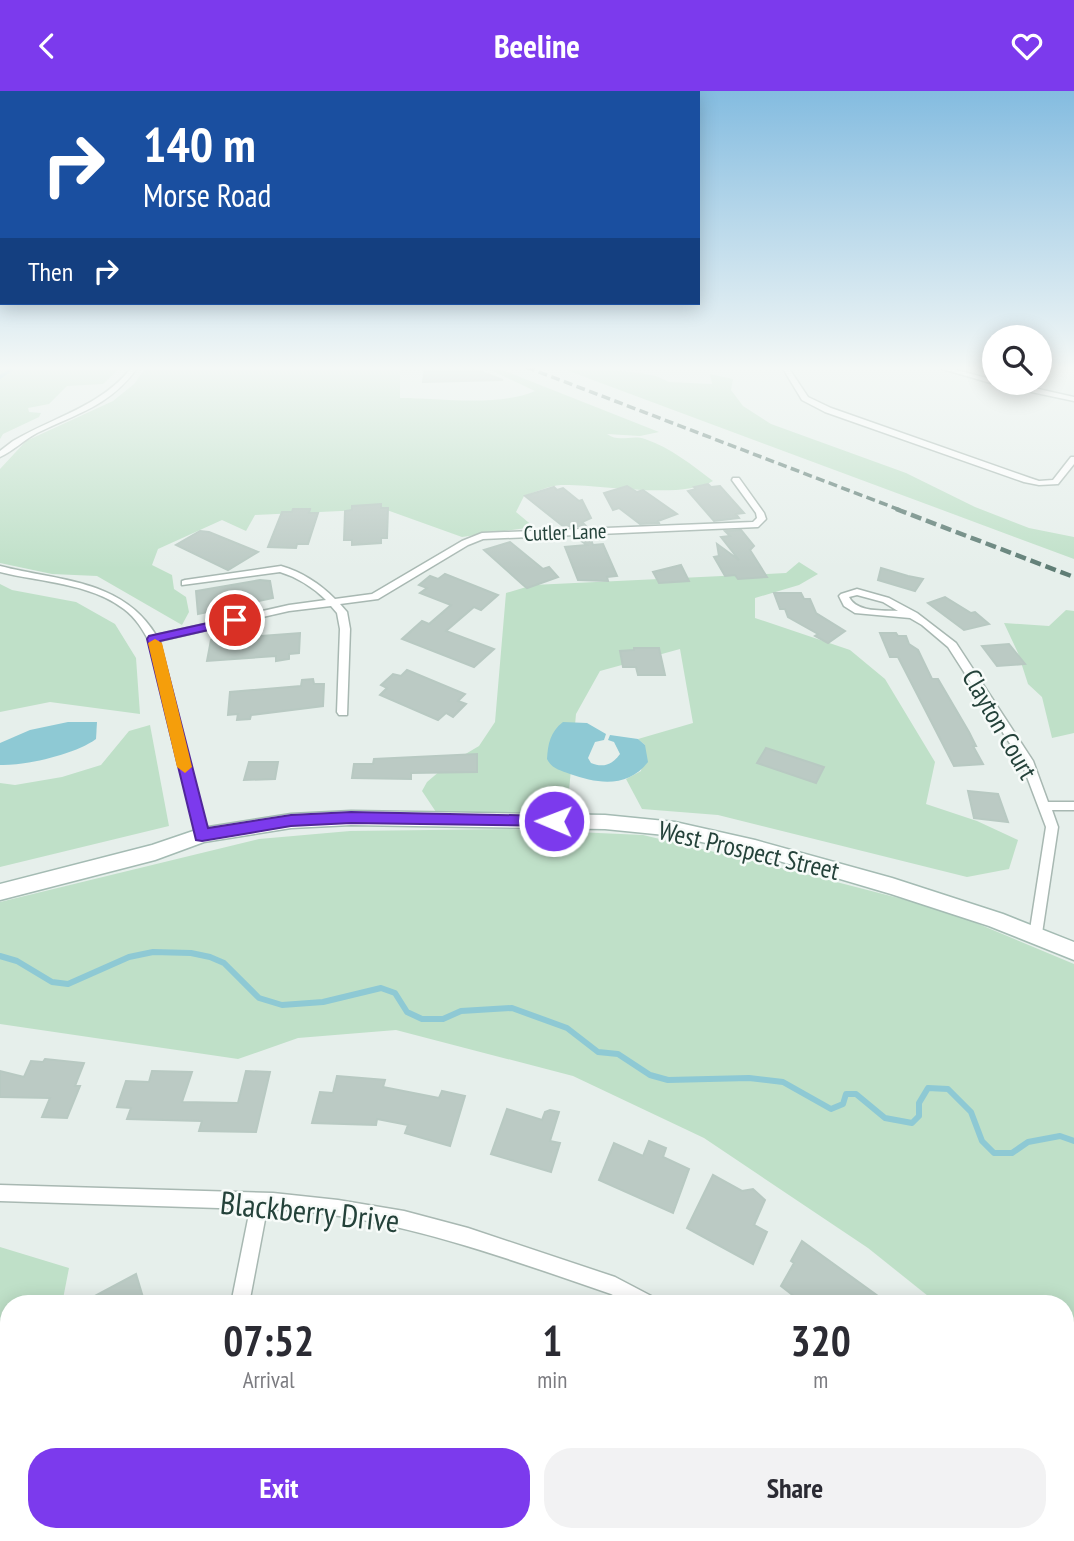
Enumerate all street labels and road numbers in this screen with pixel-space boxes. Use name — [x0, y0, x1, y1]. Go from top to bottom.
street label: Cutler Lane — [523, 517, 607, 547]
street label: Clayton Court — [955, 663, 1045, 785]
street label: West Prospect Street — [655, 813, 843, 887]
street label: Blackberry Drive — [218, 1181, 402, 1241]

